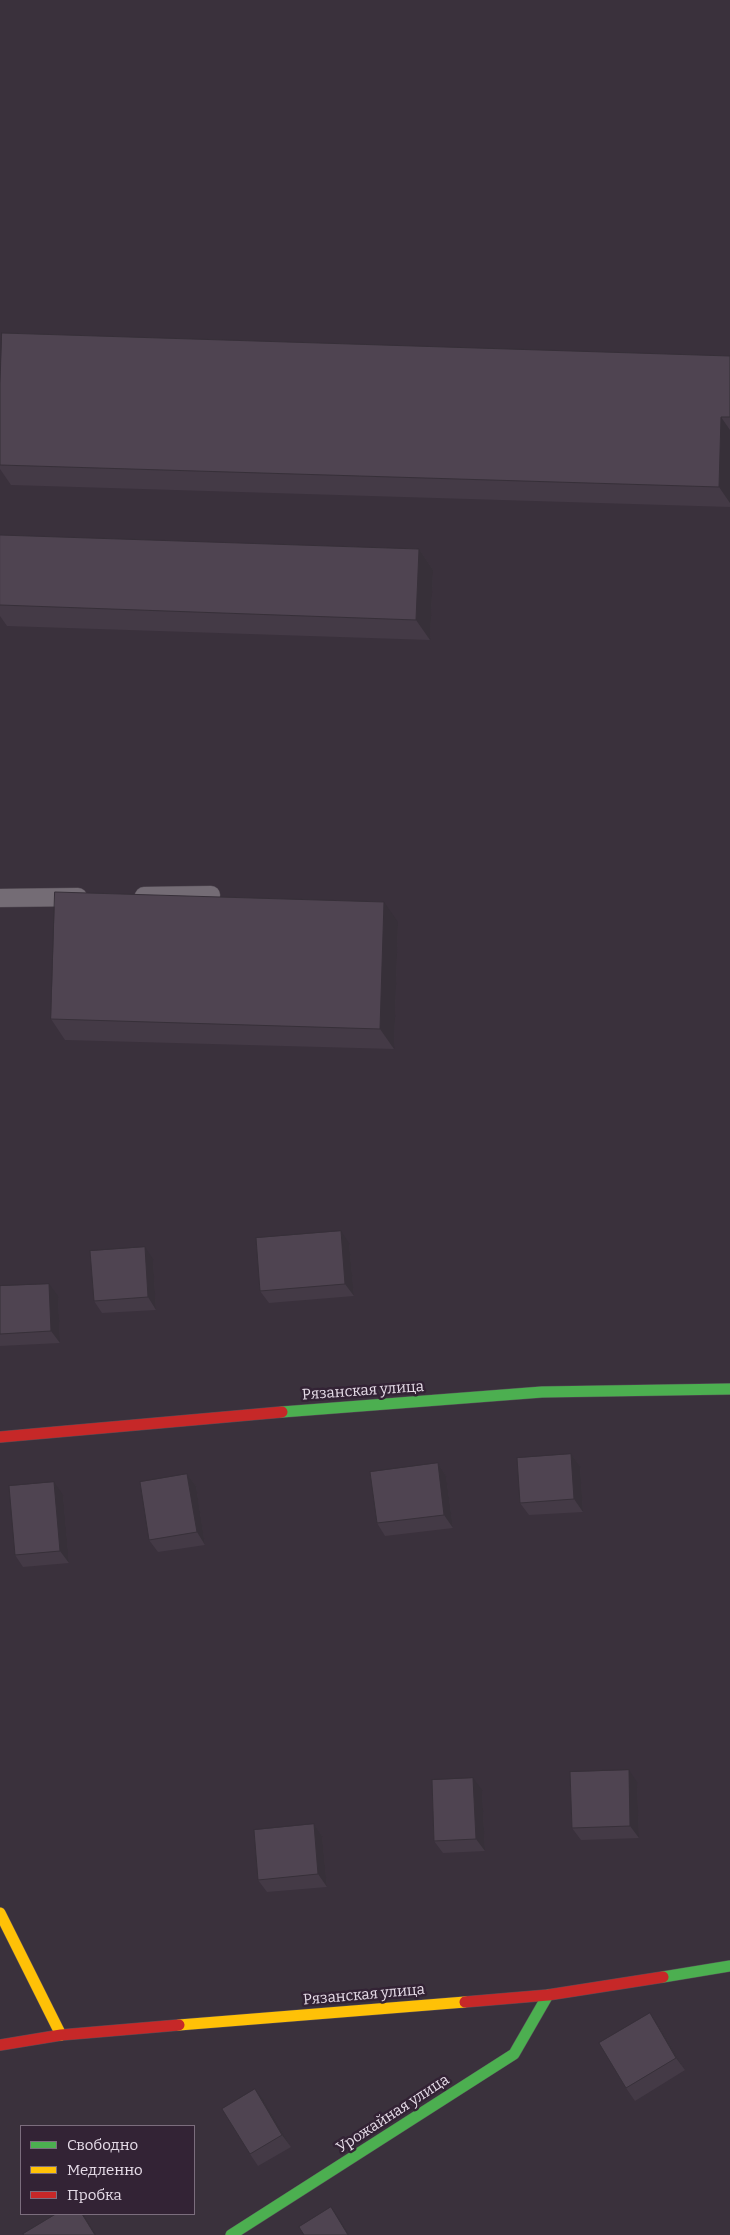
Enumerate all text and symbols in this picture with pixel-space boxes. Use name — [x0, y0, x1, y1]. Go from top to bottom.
street label: Рязанская улица — [301, 1378, 425, 1404]
street label: Рязанская улица — [302, 1981, 426, 2009]
street label: Урожайная улица — [333, 2071, 453, 2157]
legend — [20, 2125, 195, 2215]
text: Свободно — [67, 2136, 138, 2154]
text: Медленно — [67, 2161, 143, 2179]
text: Пробка — [67, 2186, 122, 2204]

